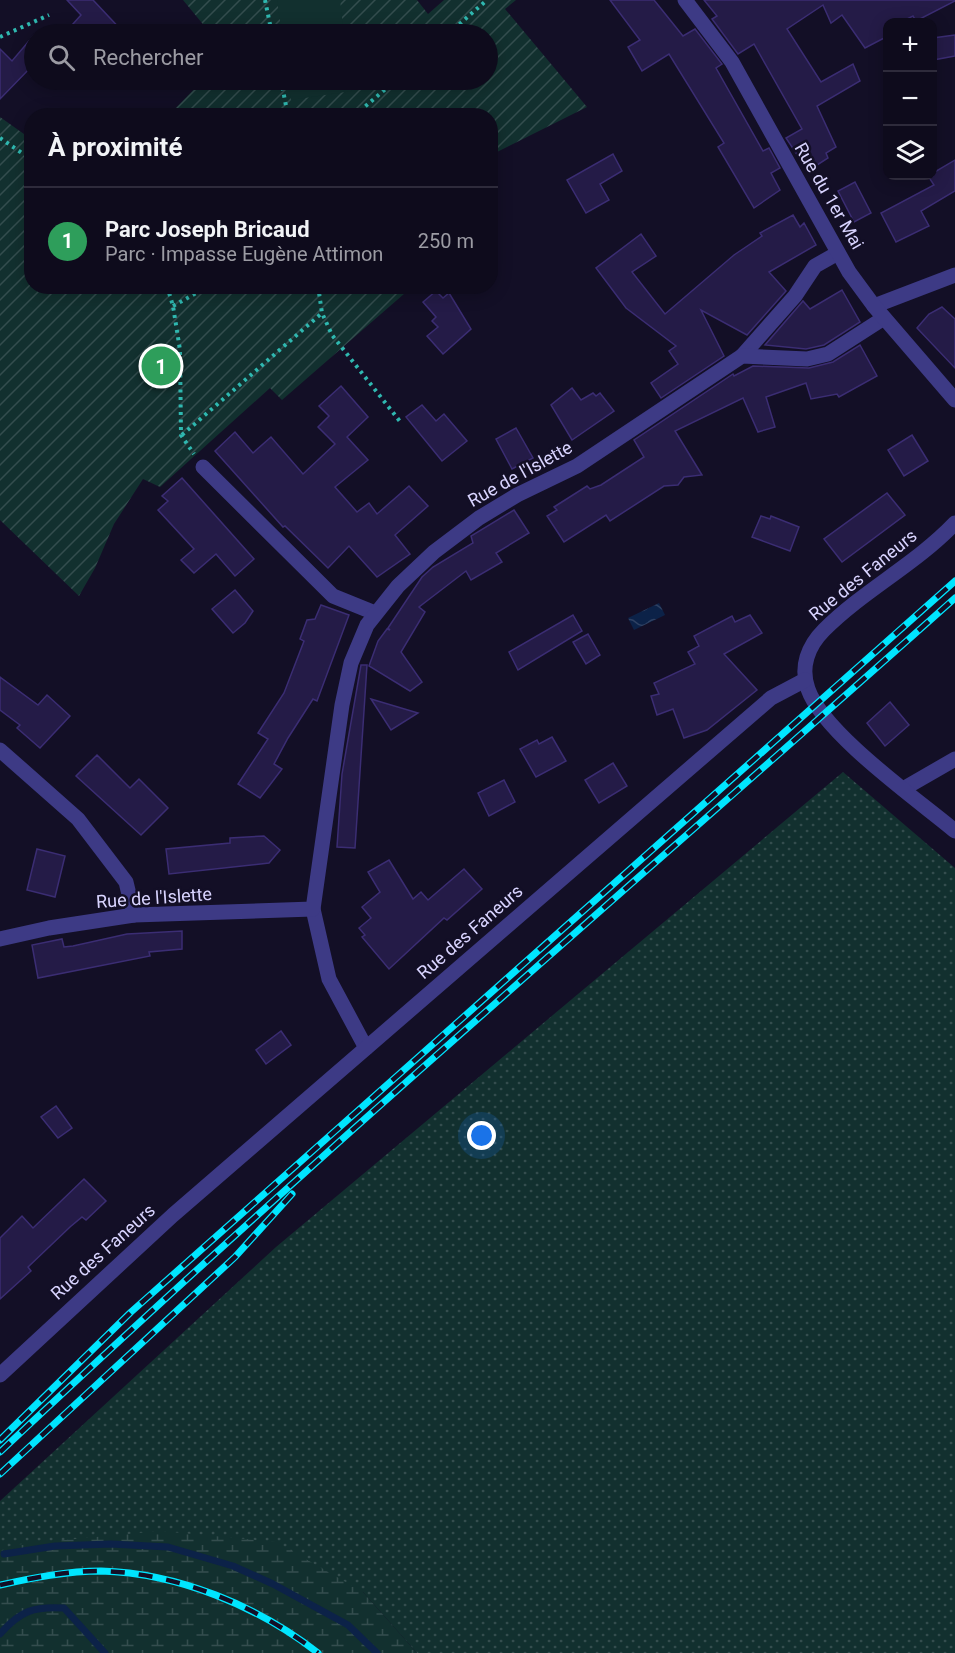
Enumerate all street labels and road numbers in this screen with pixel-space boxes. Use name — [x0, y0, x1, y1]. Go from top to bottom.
street label: Rue du 1er Mai — [790, 139, 868, 253]
street label: Rue de l'Islette — [464, 436, 576, 511]
street label: Rue des Faneurs — [805, 525, 921, 625]
street label: Rue des Faneurs — [413, 880, 527, 983]
street label: Rue de l'Islette — [95, 883, 213, 912]
street label: Rue des Faneurs — [46, 1199, 159, 1304]

